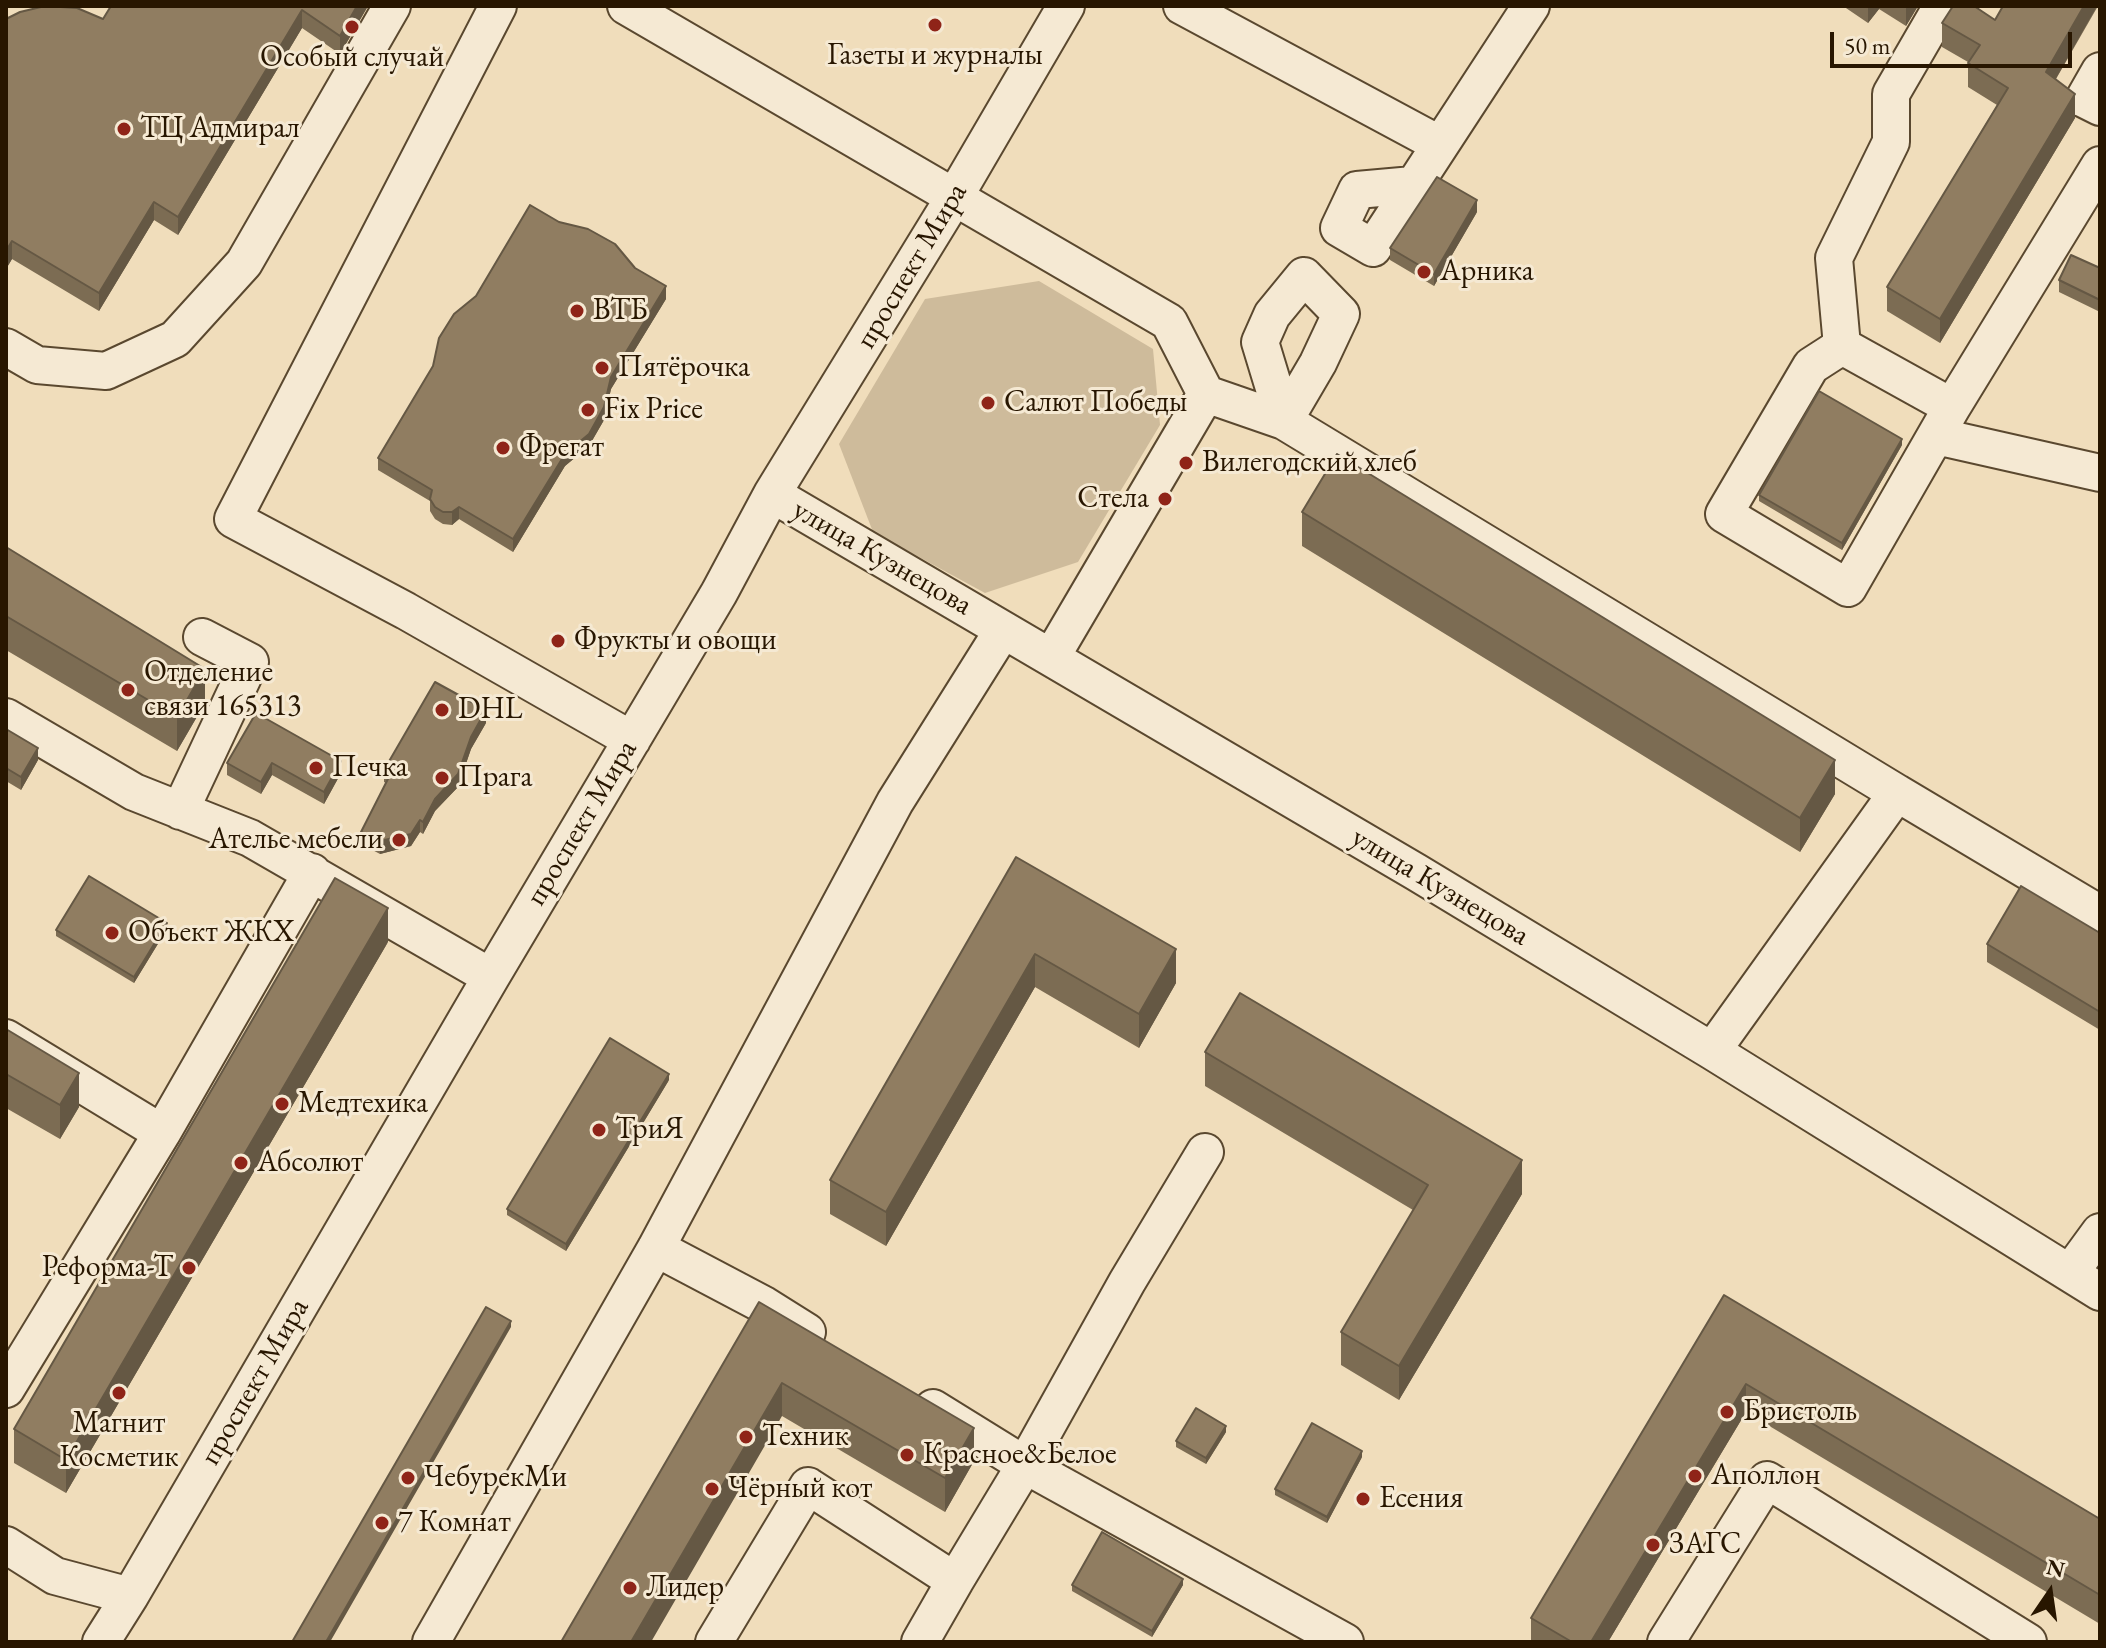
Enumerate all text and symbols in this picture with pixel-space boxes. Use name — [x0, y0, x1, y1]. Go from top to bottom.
marker: Газеты и журналы — [926, 16, 944, 34]
scale bar — [1834, 16, 2076, 66]
marker: Особый случай — [343, 18, 361, 36]
text: 50 m — [1844, 30, 1891, 61]
place label: Газеты и журналы — [827, 38, 1043, 74]
place label: Особый случай — [260, 40, 444, 76]
place label: ТЦ Адмирал — [140, 111, 300, 147]
marker: ТЦ Адмирал — [115, 120, 133, 138]
street label: проспект Мира — [849, 177, 975, 355]
place label: Арника — [1440, 254, 1534, 290]
marker: Арника — [1415, 263, 1433, 281]
place label: ВТБ — [593, 293, 648, 329]
marker: ВТБ — [568, 302, 586, 320]
place label: Пятёрочка — [618, 350, 750, 386]
marker: Пятёрочка — [593, 359, 611, 377]
place label: Салют Победы — [1004, 385, 1187, 421]
place label: Fix Price — [604, 392, 703, 428]
marker: Салют Победы — [979, 394, 997, 412]
marker: Fix Price — [579, 401, 597, 419]
place label: Фрегат — [519, 430, 604, 466]
marker: Фрегат — [494, 439, 512, 457]
place label: Вилегодский хлеб — [1202, 445, 1417, 481]
marker: Вилегодский хлеб — [1177, 454, 1195, 472]
place label: Стела — [1077, 481, 1149, 517]
marker: Стела — [1156, 490, 1174, 508]
street label: улица Кузнецова — [786, 492, 978, 624]
place label: Фрукты и овощи — [574, 623, 777, 659]
marker: Фрукты и овощи — [549, 632, 567, 650]
place label: Отделение связи 165313 — [144, 655, 301, 726]
marker: Отделение связи 165313 — [119, 681, 137, 699]
place label: DHL — [458, 692, 522, 728]
marker: DHL — [433, 701, 451, 719]
street label: проспект Мира — [519, 734, 645, 912]
place label: Печка — [332, 750, 408, 786]
marker: Печка — [307, 759, 325, 777]
place label: Прага — [458, 760, 532, 796]
marker: Прага — [433, 769, 451, 787]
street label: улица Кузнецова — [1345, 820, 1535, 954]
place label: Ателье мебели — [208, 822, 383, 858]
marker: Ателье мебели — [390, 831, 408, 849]
place label: Объект ЖКХ — [128, 915, 294, 951]
marker: Объект ЖКХ — [103, 924, 121, 942]
place label: Медтехика — [298, 1086, 428, 1122]
marker: Медтехика — [273, 1095, 291, 1113]
place label: ТриЯ — [615, 1112, 684, 1148]
marker: ТриЯ — [590, 1121, 608, 1139]
place label: Абсолют — [257, 1145, 363, 1181]
marker: Абсолют — [232, 1154, 250, 1172]
place label: Реформа-Т — [42, 1250, 173, 1286]
marker: Реформа-Т — [180, 1259, 198, 1277]
street label: проспект Мира — [193, 1292, 317, 1472]
marker: Магнит Косметик — [110, 1384, 128, 1402]
place label: Бристоль — [1743, 1394, 1857, 1430]
marker: Бристоль — [1718, 1403, 1736, 1421]
place label: Магнит Косметик — [59, 1406, 179, 1476]
place label: Техник — [762, 1419, 849, 1455]
marker: Техник — [737, 1428, 755, 1446]
place label: Красное&Белое — [923, 1437, 1117, 1473]
marker: Красное&Белое — [898, 1446, 916, 1464]
place label: Аполлон — [1711, 1458, 1820, 1494]
place label: ЧебурекМи — [424, 1460, 567, 1496]
marker: Аполлон — [1686, 1467, 1704, 1485]
marker: ЧебурекМи — [399, 1469, 417, 1487]
place label: Чёрный кот — [728, 1471, 872, 1507]
marker: Чёрный кот — [703, 1480, 721, 1498]
place label: Есения — [1379, 1481, 1463, 1517]
marker: Есения — [1354, 1490, 1372, 1508]
place label: 7 Комнат — [398, 1505, 511, 1541]
marker: 7 Комнат — [373, 1514, 391, 1532]
place label: ЗАГС — [1669, 1527, 1741, 1563]
marker: ЗАГС — [1644, 1536, 1662, 1554]
north arrow — [2010, 1552, 2090, 1632]
text: N — [2044, 1552, 2067, 1584]
place label: Лидер — [646, 1570, 724, 1606]
marker: Лидер — [621, 1579, 639, 1597]

